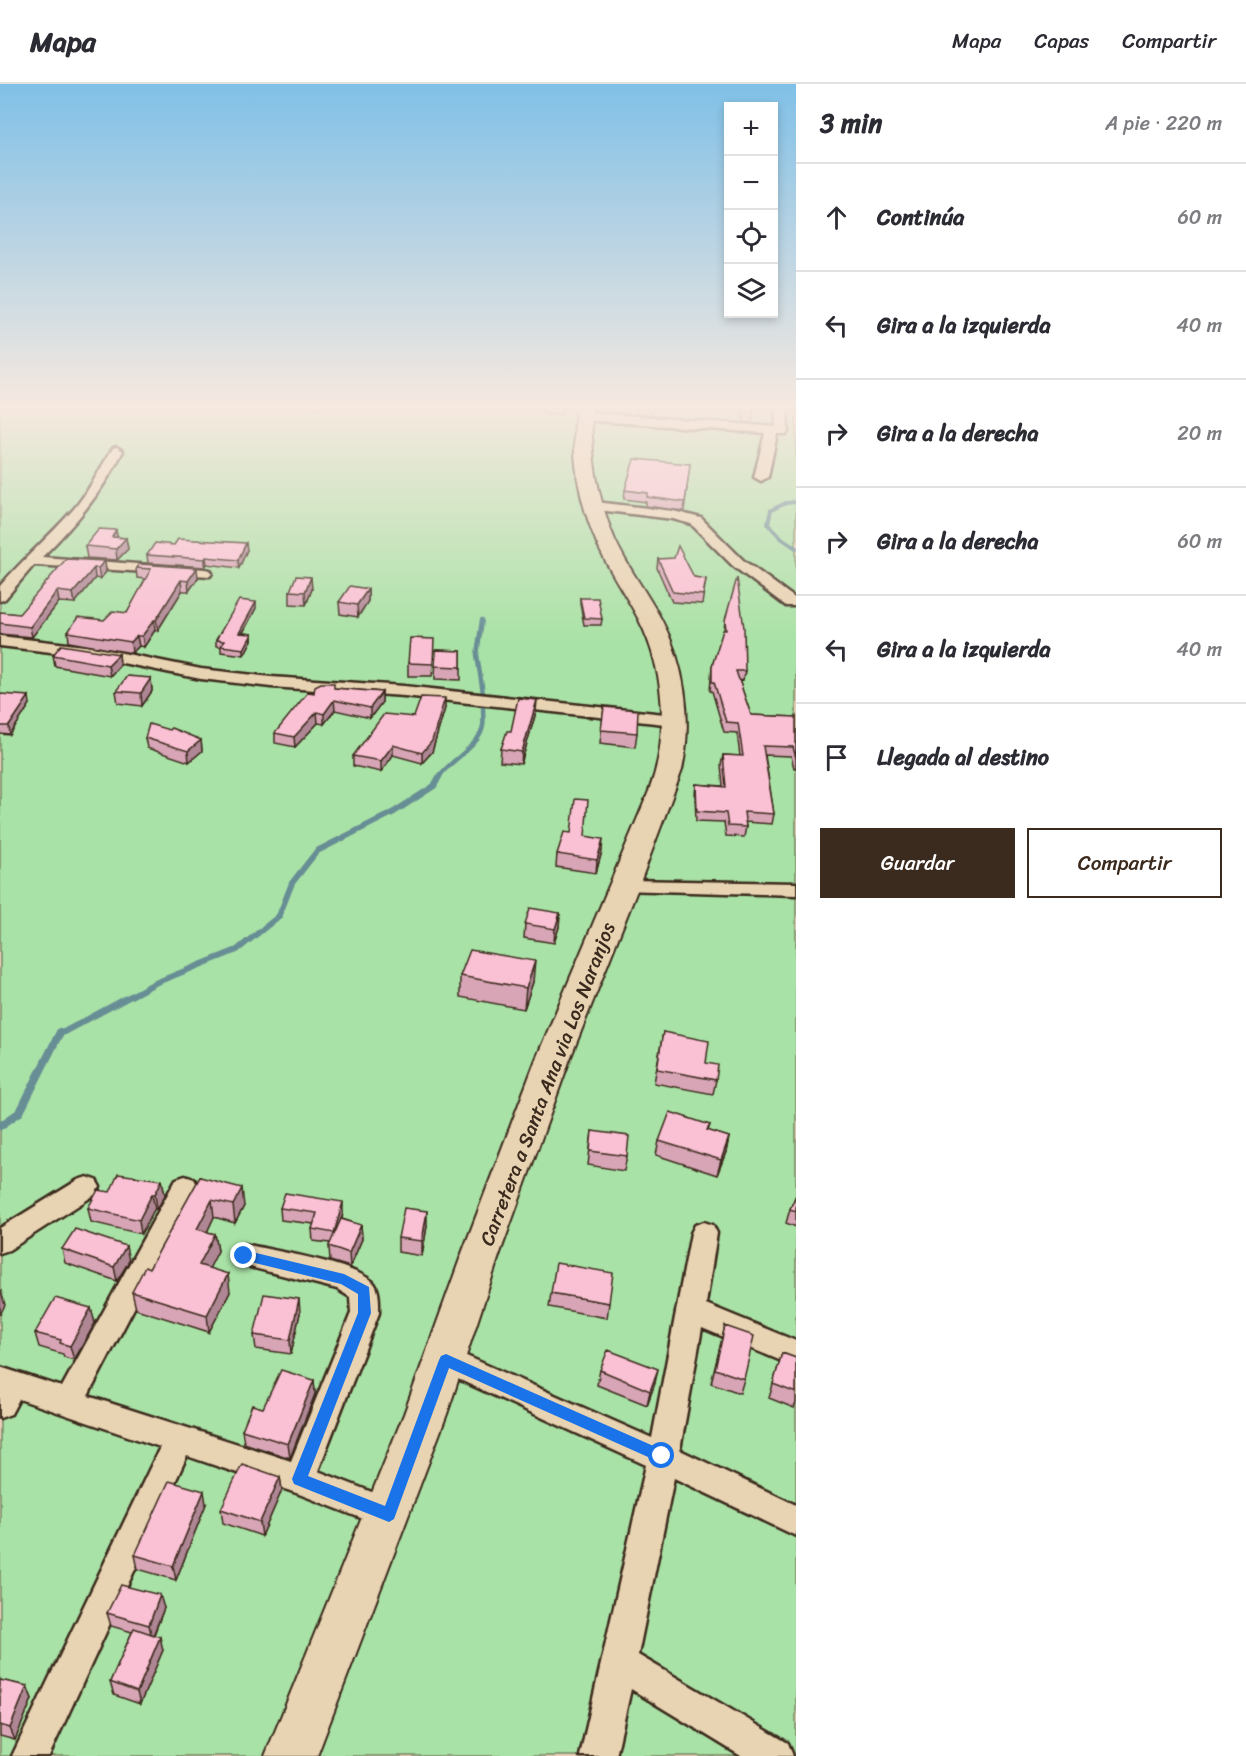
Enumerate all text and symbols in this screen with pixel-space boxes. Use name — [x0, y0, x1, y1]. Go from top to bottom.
text: Mapa — [30, 17, 96, 66]
text: Mapa — [952, 22, 1001, 60]
text: Capas — [1034, 22, 1089, 60]
text: Compartir — [1122, 22, 1216, 60]
text: 3 min — [820, 100, 882, 146]
map controls — [724, 102, 778, 318]
button: + — [724, 102, 778, 156]
text: A pie · 220 m — [1105, 106, 1222, 141]
button: − — [724, 156, 778, 210]
text: Continúa — [877, 198, 964, 237]
text: 60 m — [1177, 200, 1222, 235]
icon: ahead — [820, 201, 853, 234]
button: locate — [724, 210, 778, 264]
button: layers — [724, 264, 778, 318]
text: Gira a la izquierda — [877, 306, 1050, 345]
text: 40 m — [1176, 308, 1222, 343]
icon: left — [820, 309, 853, 342]
text: Gira a la derecha — [877, 414, 1038, 453]
text: 20 m — [1177, 416, 1222, 451]
icon: right — [820, 417, 853, 450]
text: Gira a la derecha — [877, 522, 1038, 561]
text: 60 m — [1177, 524, 1222, 559]
icon: right — [820, 525, 853, 558]
text: Gira a la izquierda — [877, 630, 1050, 669]
text: 40 m — [1176, 632, 1222, 667]
icon: left — [820, 633, 853, 666]
text: Llegada al destino — [877, 738, 1049, 777]
icon: arrive — [820, 741, 853, 774]
button: Guardar — [820, 828, 1015, 898]
button: Compartir — [1027, 828, 1222, 898]
street label: Carretera a Santa Ana via Los Naranjos — [469, 917, 626, 1251]
route end — [230, 1242, 256, 1268]
route start — [648, 1442, 674, 1468]

